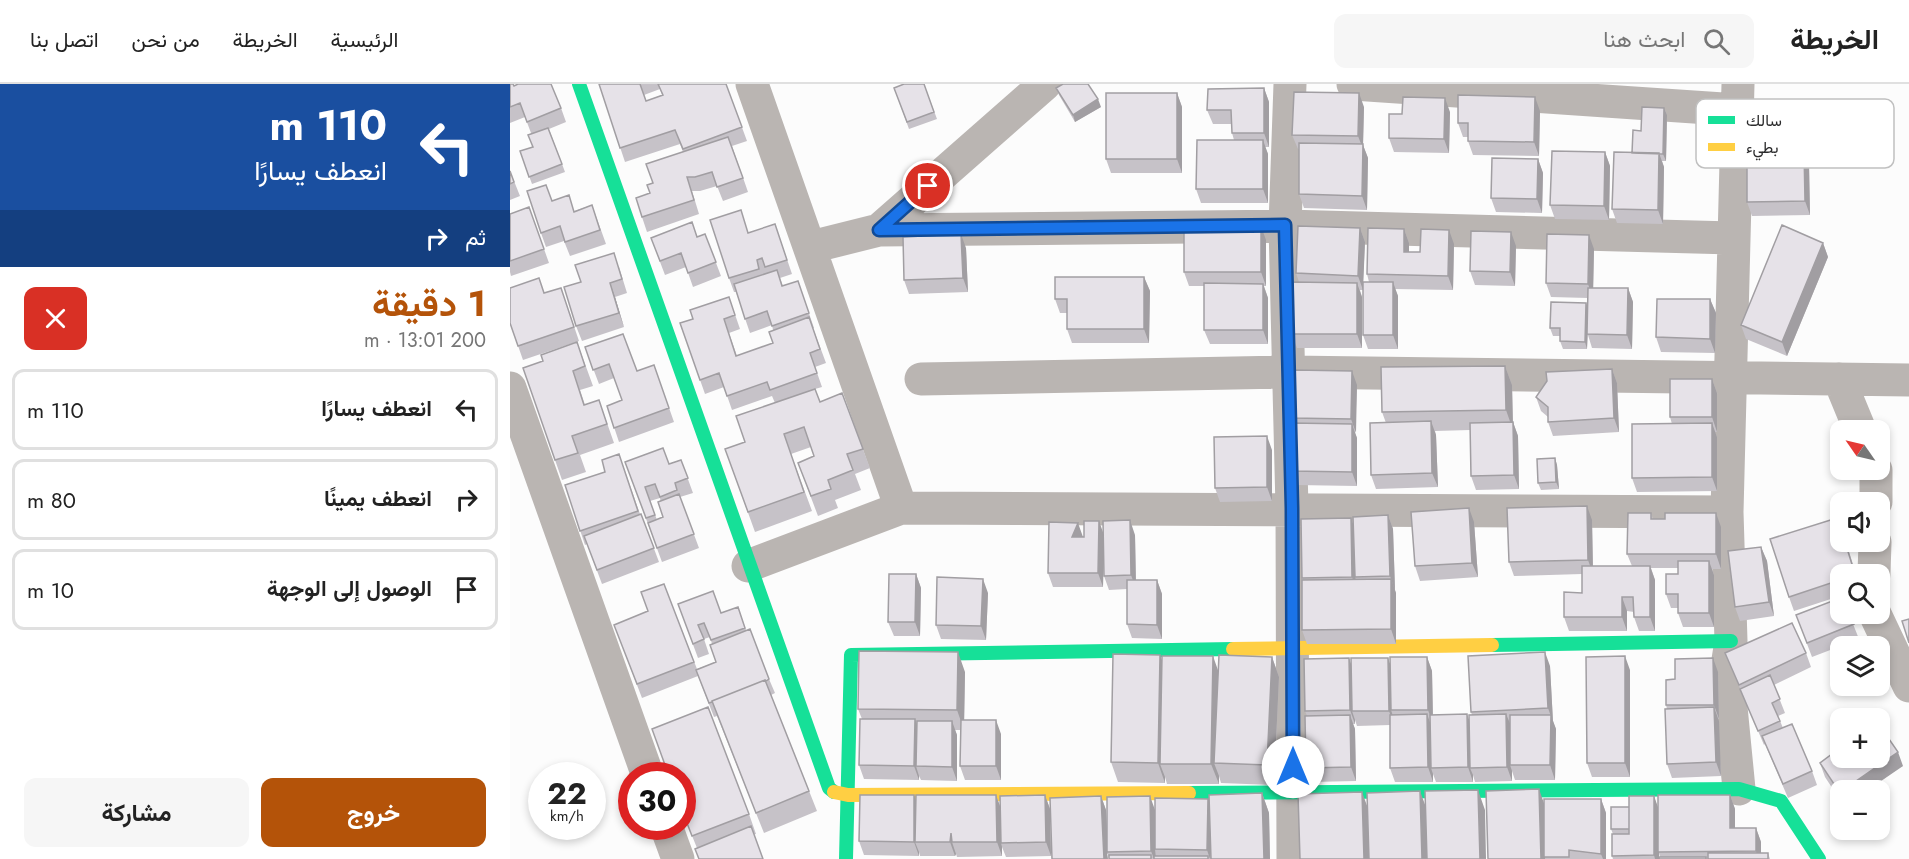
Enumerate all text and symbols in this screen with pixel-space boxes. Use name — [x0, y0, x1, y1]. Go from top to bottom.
search box — [1334, 14, 1754, 68]
text: الخريطة — [1790, 19, 1879, 60]
text: ابحث هنا — [1603, 23, 1685, 55]
text: اتصل بنا — [30, 25, 99, 55]
text: من نحن — [132, 25, 200, 55]
text: الخريطة — [233, 25, 298, 55]
text: الرئيسية — [331, 25, 398, 55]
icon: search — [1700, 25, 1733, 58]
text: 110 m — [269, 95, 387, 156]
legend — [1696, 99, 1894, 168]
icon: left — [408, 108, 486, 186]
text: سالك — [1746, 109, 1782, 132]
text: بطيء — [1746, 136, 1778, 161]
text: انعطف يسارًا — [254, 151, 387, 190]
pin — [902, 160, 953, 211]
icon: arrive — [911, 169, 944, 202]
text: ثم — [465, 221, 486, 253]
icon: right — [420, 222, 453, 255]
text: 1 دقيقة — [372, 277, 486, 329]
button: close — [24, 287, 87, 350]
text: 200 m · 13:01 — [364, 326, 486, 355]
text: انعطف يسارًا — [321, 392, 432, 424]
icon: left — [450, 393, 483, 426]
text: 110 m — [27, 394, 84, 426]
north arrow — [1830, 420, 1890, 480]
map controls — [1830, 420, 1890, 840]
text: انعطف يمينًا — [324, 482, 432, 514]
icon: right — [450, 483, 483, 516]
text: 80 m — [27, 484, 76, 516]
button: sound — [1830, 492, 1890, 552]
button: search — [1830, 564, 1890, 624]
text: الوصول إلى الوجهة — [267, 572, 432, 604]
icon: arrive — [450, 573, 483, 606]
text: 10 m — [27, 574, 74, 606]
button: layers — [1830, 636, 1890, 696]
button: + — [1830, 708, 1890, 768]
position arrow — [1261, 735, 1325, 799]
speed limit sign: 30 — [618, 762, 696, 840]
text: 22 — [547, 772, 587, 815]
button: مشاركة — [24, 778, 249, 847]
button: خروج — [261, 778, 486, 847]
button: − — [1830, 780, 1890, 840]
text: km/h — [550, 805, 584, 827]

